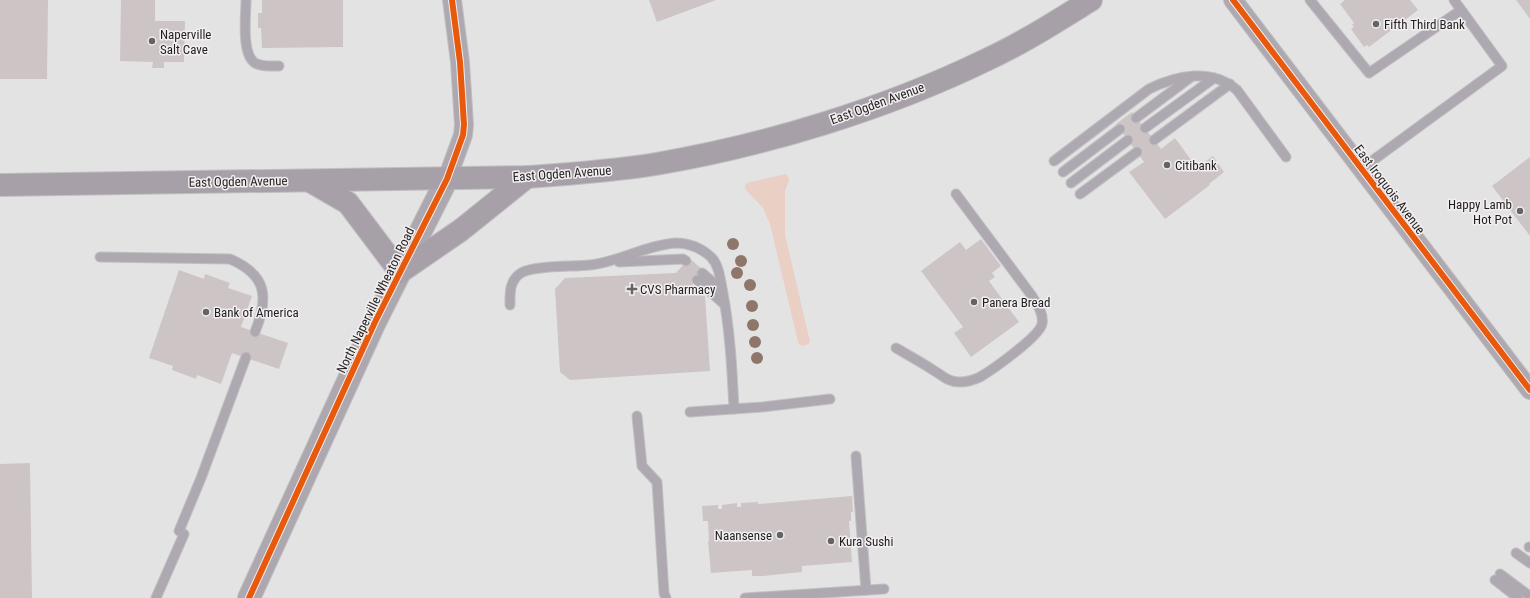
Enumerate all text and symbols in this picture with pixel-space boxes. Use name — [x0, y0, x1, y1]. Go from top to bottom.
place label: Fifth Third Bank — [1384, 17, 1465, 32]
marker: Fifth Third Bank — [1371, 19, 1381, 29]
place label: Naperville Salt Cave — [160, 27, 211, 57]
marker: Naperville Salt Cave — [147, 36, 157, 46]
street label: East Ogden Avenue — [828, 80, 926, 127]
street label: East Iroquois Avenue — [1351, 142, 1428, 237]
place label: Citibank — [1175, 158, 1217, 173]
marker: Citibank — [1162, 160, 1172, 170]
street label: East Ogden Avenue — [512, 163, 612, 184]
street label: East Ogden Avenue — [188, 173, 288, 190]
place label: Happy Lamb Hot Pot — [1448, 197, 1512, 227]
marker: Happy Lamb Hot Pot — [1515, 206, 1525, 216]
street label: North Naperville Wheaton Road — [334, 225, 417, 376]
place label: CVS Pharmacy — [640, 282, 716, 297]
marker: CVS Pharmacy — [627, 284, 637, 294]
place label: Panera Bread — [982, 295, 1050, 310]
marker: Panera Bread — [969, 297, 979, 307]
place label: Bank of America — [214, 305, 299, 320]
marker: Bank of America — [201, 307, 211, 317]
place label: Naansense — [715, 528, 772, 543]
marker: Naansense — [775, 530, 785, 540]
place label: Kura Sushi — [839, 534, 893, 549]
marker: Kura Sushi — [826, 536, 836, 546]

